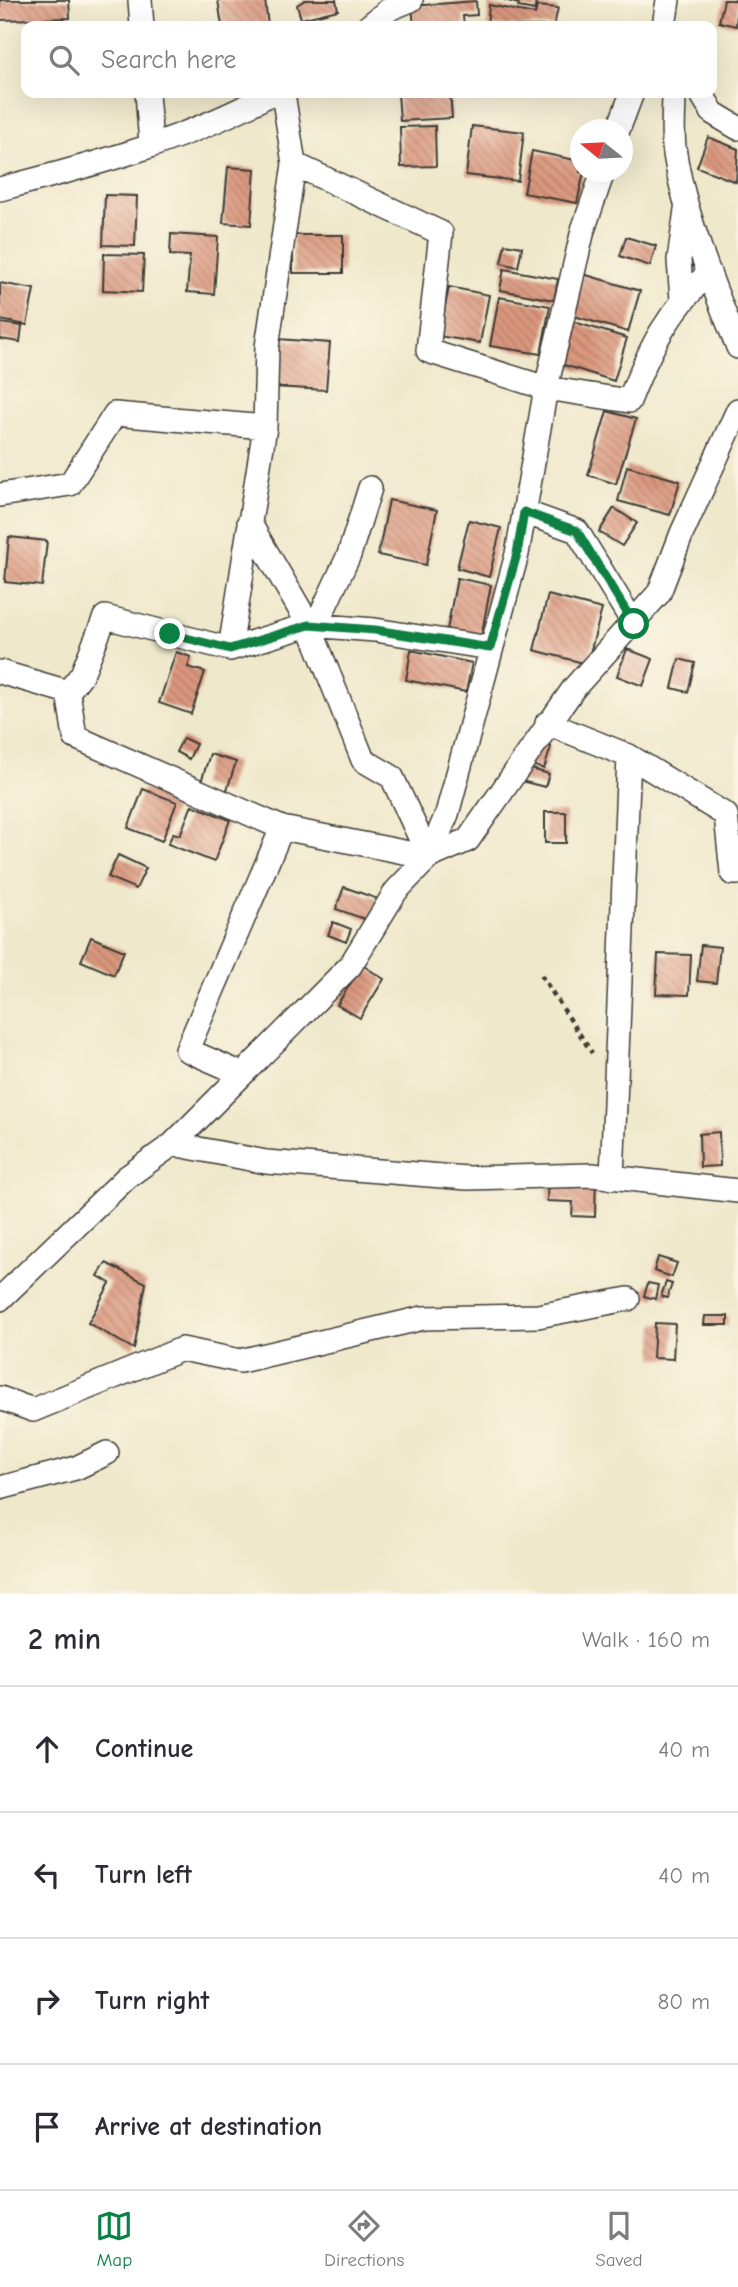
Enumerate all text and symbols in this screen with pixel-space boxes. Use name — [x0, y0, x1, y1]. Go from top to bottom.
search box — [21, 21, 717, 98]
icon: search — [45, 41, 83, 79]
text: Search here — [101, 45, 236, 75]
north arrow — [570, 119, 633, 182]
route start — [618, 608, 649, 639]
route end — [154, 618, 185, 649]
text: 2 min — [28, 1622, 101, 1657]
text: Walk · 160 m — [582, 1626, 710, 1653]
icon: ahead — [28, 1730, 66, 1768]
text: Continue — [95, 1734, 193, 1764]
text: 40 m — [658, 1736, 710, 1763]
icon: left — [28, 1856, 66, 1894]
text: Turn left — [95, 1860, 192, 1890]
text: 40 m — [658, 1862, 710, 1889]
icon: right — [28, 1982, 66, 2020]
text: Turn right — [95, 1986, 209, 2016]
text: 80 m — [657, 1988, 710, 2015]
icon: arrive — [28, 2108, 66, 2146]
text: Arrive at destination — [95, 2112, 322, 2142]
tab: Map — [95, 2207, 133, 2271]
tab: Directions — [324, 2207, 404, 2271]
tab: Saved — [595, 2207, 643, 2271]

